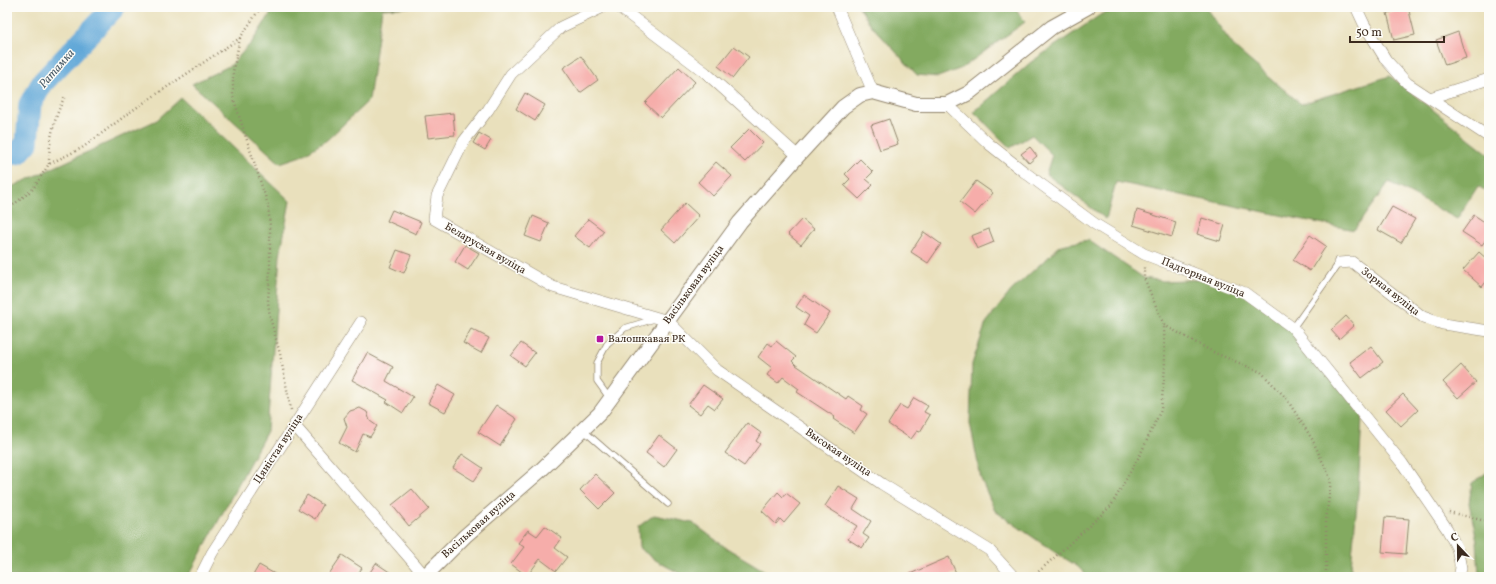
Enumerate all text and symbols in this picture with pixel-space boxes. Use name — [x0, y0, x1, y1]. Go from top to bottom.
scale bar — [1350, 18, 1444, 44]
text: 50 m — [1356, 25, 1382, 41]
water label: Ратамка — [36, 46, 79, 92]
street label: Беларуская вуліца — [442, 220, 529, 279]
street label: Васільковая вуліца — [660, 242, 728, 328]
street label: Падгорная вуліца — [1159, 254, 1248, 302]
street label: Зорная вуліца — [1357, 264, 1423, 320]
place label: Валошкавая РК — [608, 332, 686, 347]
marker: Валошкавая РК — [595, 334, 605, 344]
street label: Цяністая вуліца — [251, 411, 308, 487]
street label: Высокая вуліца — [802, 425, 875, 481]
street label: Васільковая вуліца — [439, 487, 520, 562]
north arrow — [1438, 526, 1478, 566]
text: С — [1449, 530, 1461, 546]

